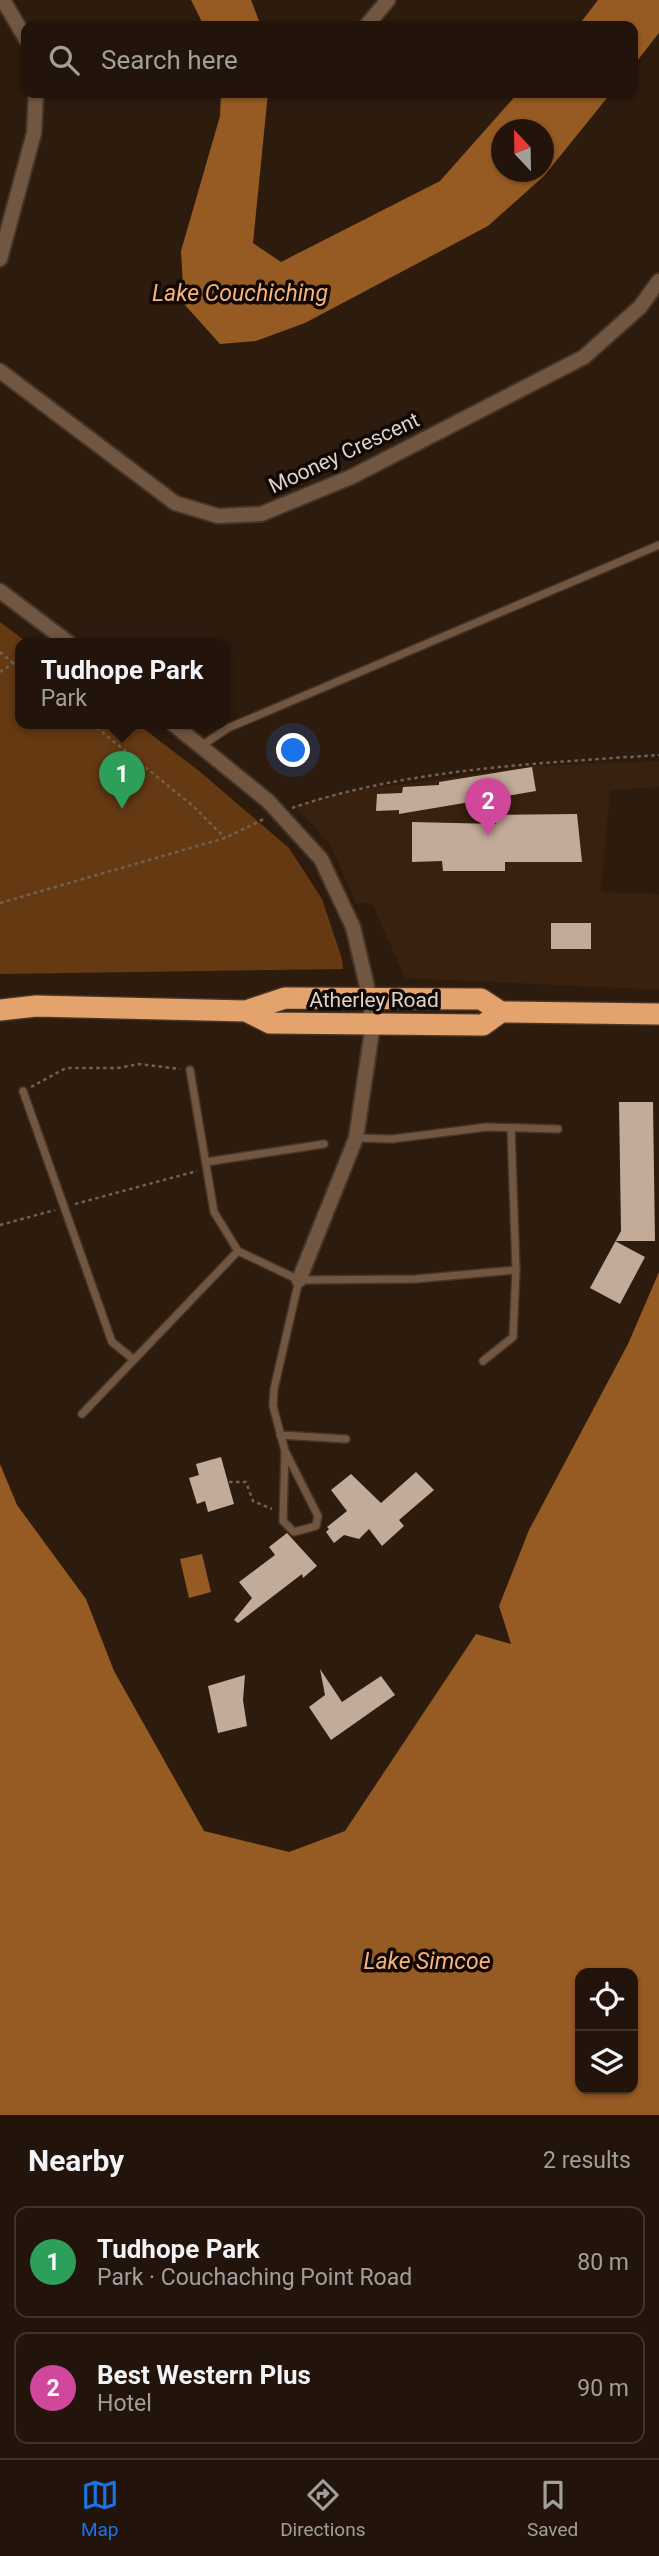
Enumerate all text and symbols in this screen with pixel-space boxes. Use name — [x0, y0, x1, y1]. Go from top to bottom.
search box — [21, 21, 638, 98]
icon: search — [45, 41, 83, 79]
text: Search here — [101, 45, 238, 75]
north arrow — [491, 119, 554, 182]
water label: Lake Couchiching — [152, 280, 328, 307]
street label: Mooney Crescent — [265, 408, 423, 498]
popup — [15, 638, 229, 729]
text: Tudhope Park — [41, 655, 203, 685]
text: Park — [41, 685, 87, 712]
your location — [276, 733, 310, 767]
pin: 1 — [99, 751, 145, 809]
pin: 2 — [465, 778, 511, 836]
street label: Atherley Road — [309, 988, 439, 1012]
water label: Lake Simcoe — [363, 1948, 491, 1975]
map controls — [575, 1968, 638, 2094]
button: locate — [575, 1968, 638, 2031]
button: layers — [575, 2031, 638, 2094]
text: Nearby — [28, 2143, 124, 2178]
text: 2 results — [543, 2147, 631, 2174]
text: Tudhope Park — [97, 2234, 260, 2264]
text: 1 — [46, 2249, 60, 2276]
text: 80 m — [577, 2249, 629, 2276]
text: Park · Couchaching Point Road — [97, 2264, 412, 2291]
text: Best Western Plus — [97, 2360, 311, 2390]
text: 2 — [46, 2375, 60, 2402]
text: 90 m — [577, 2375, 629, 2402]
text: Hotel — [97, 2390, 152, 2417]
tab: Map — [81, 2476, 119, 2541]
tab: Directions — [280, 2476, 365, 2541]
tab: Saved — [527, 2476, 578, 2541]

